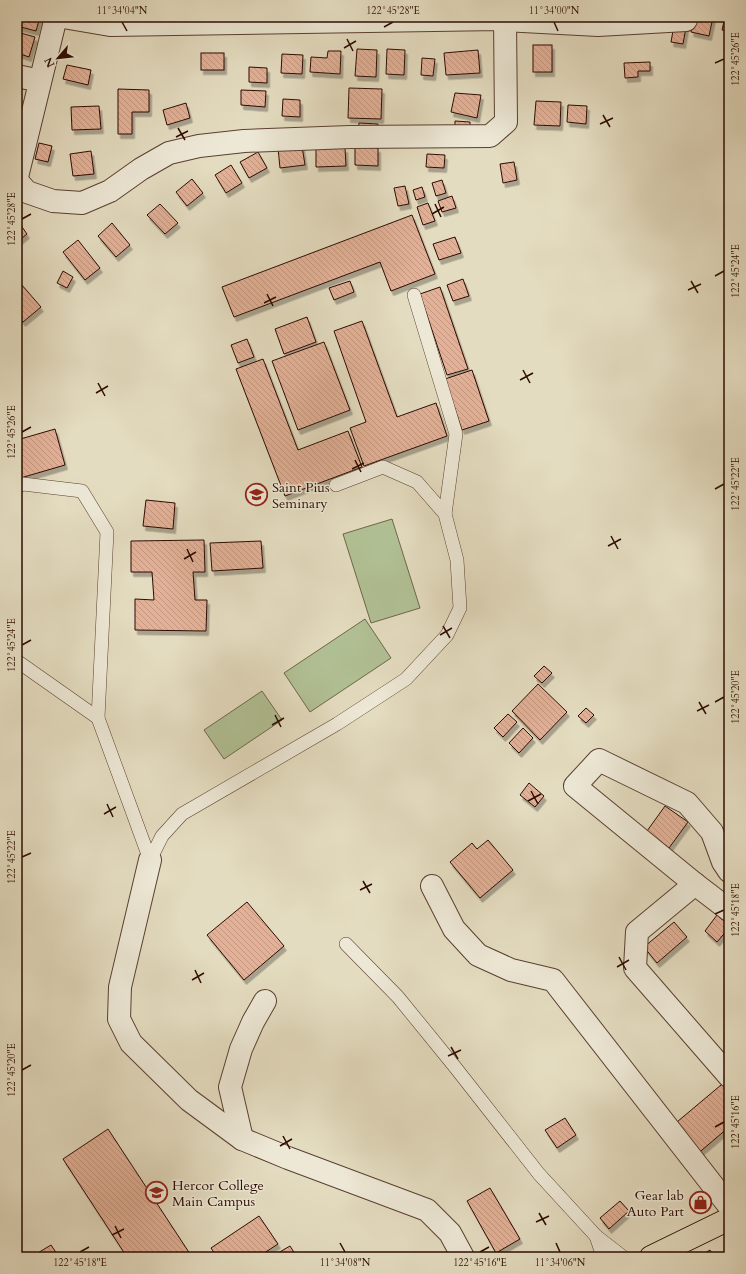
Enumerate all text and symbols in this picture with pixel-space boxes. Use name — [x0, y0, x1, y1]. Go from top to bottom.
text: 11°34'04"N — [97, 4, 148, 18]
text: 122°45'28"E — [366, 4, 420, 18]
text: 11°34'00"N — [529, 4, 580, 18]
text: 122°45'26"E — [729, 32, 743, 86]
north arrow — [38, 38, 78, 78]
text: N — [41, 54, 58, 70]
text: 122°45'28"E — [5, 192, 19, 246]
text: 122°45'24"E — [729, 244, 743, 298]
text: 122°45'26"E — [5, 405, 19, 459]
text: 122°45'22"E — [729, 457, 743, 511]
place label: Saint Pius Seminary — [272, 478, 330, 513]
school or university icon: Saint Pius Seminary — [244, 482, 270, 508]
text: 122°45'24"E — [5, 618, 19, 672]
text: 122°45'20"E — [729, 670, 743, 724]
text: 122°45'22"E — [5, 830, 19, 884]
text: 122°45'18"E — [729, 883, 743, 937]
text: 122°45'20"E — [5, 1043, 19, 1097]
text: 122°45'16"E — [729, 1095, 743, 1149]
place label: Hercor College Main Campus — [172, 1176, 264, 1211]
school or university icon: Hercor College Main Campus — [144, 1180, 170, 1206]
place label: Gear lab Auto Part — [627, 1186, 685, 1221]
shop icon: Gear lab Auto Part — [687, 1190, 713, 1216]
text: 122°45'18"E — [53, 1256, 107, 1270]
text: 11°34'08"N — [320, 1256, 371, 1270]
text: 122°45'16"E — [453, 1256, 507, 1270]
text: 11°34'06"N — [535, 1256, 586, 1270]

